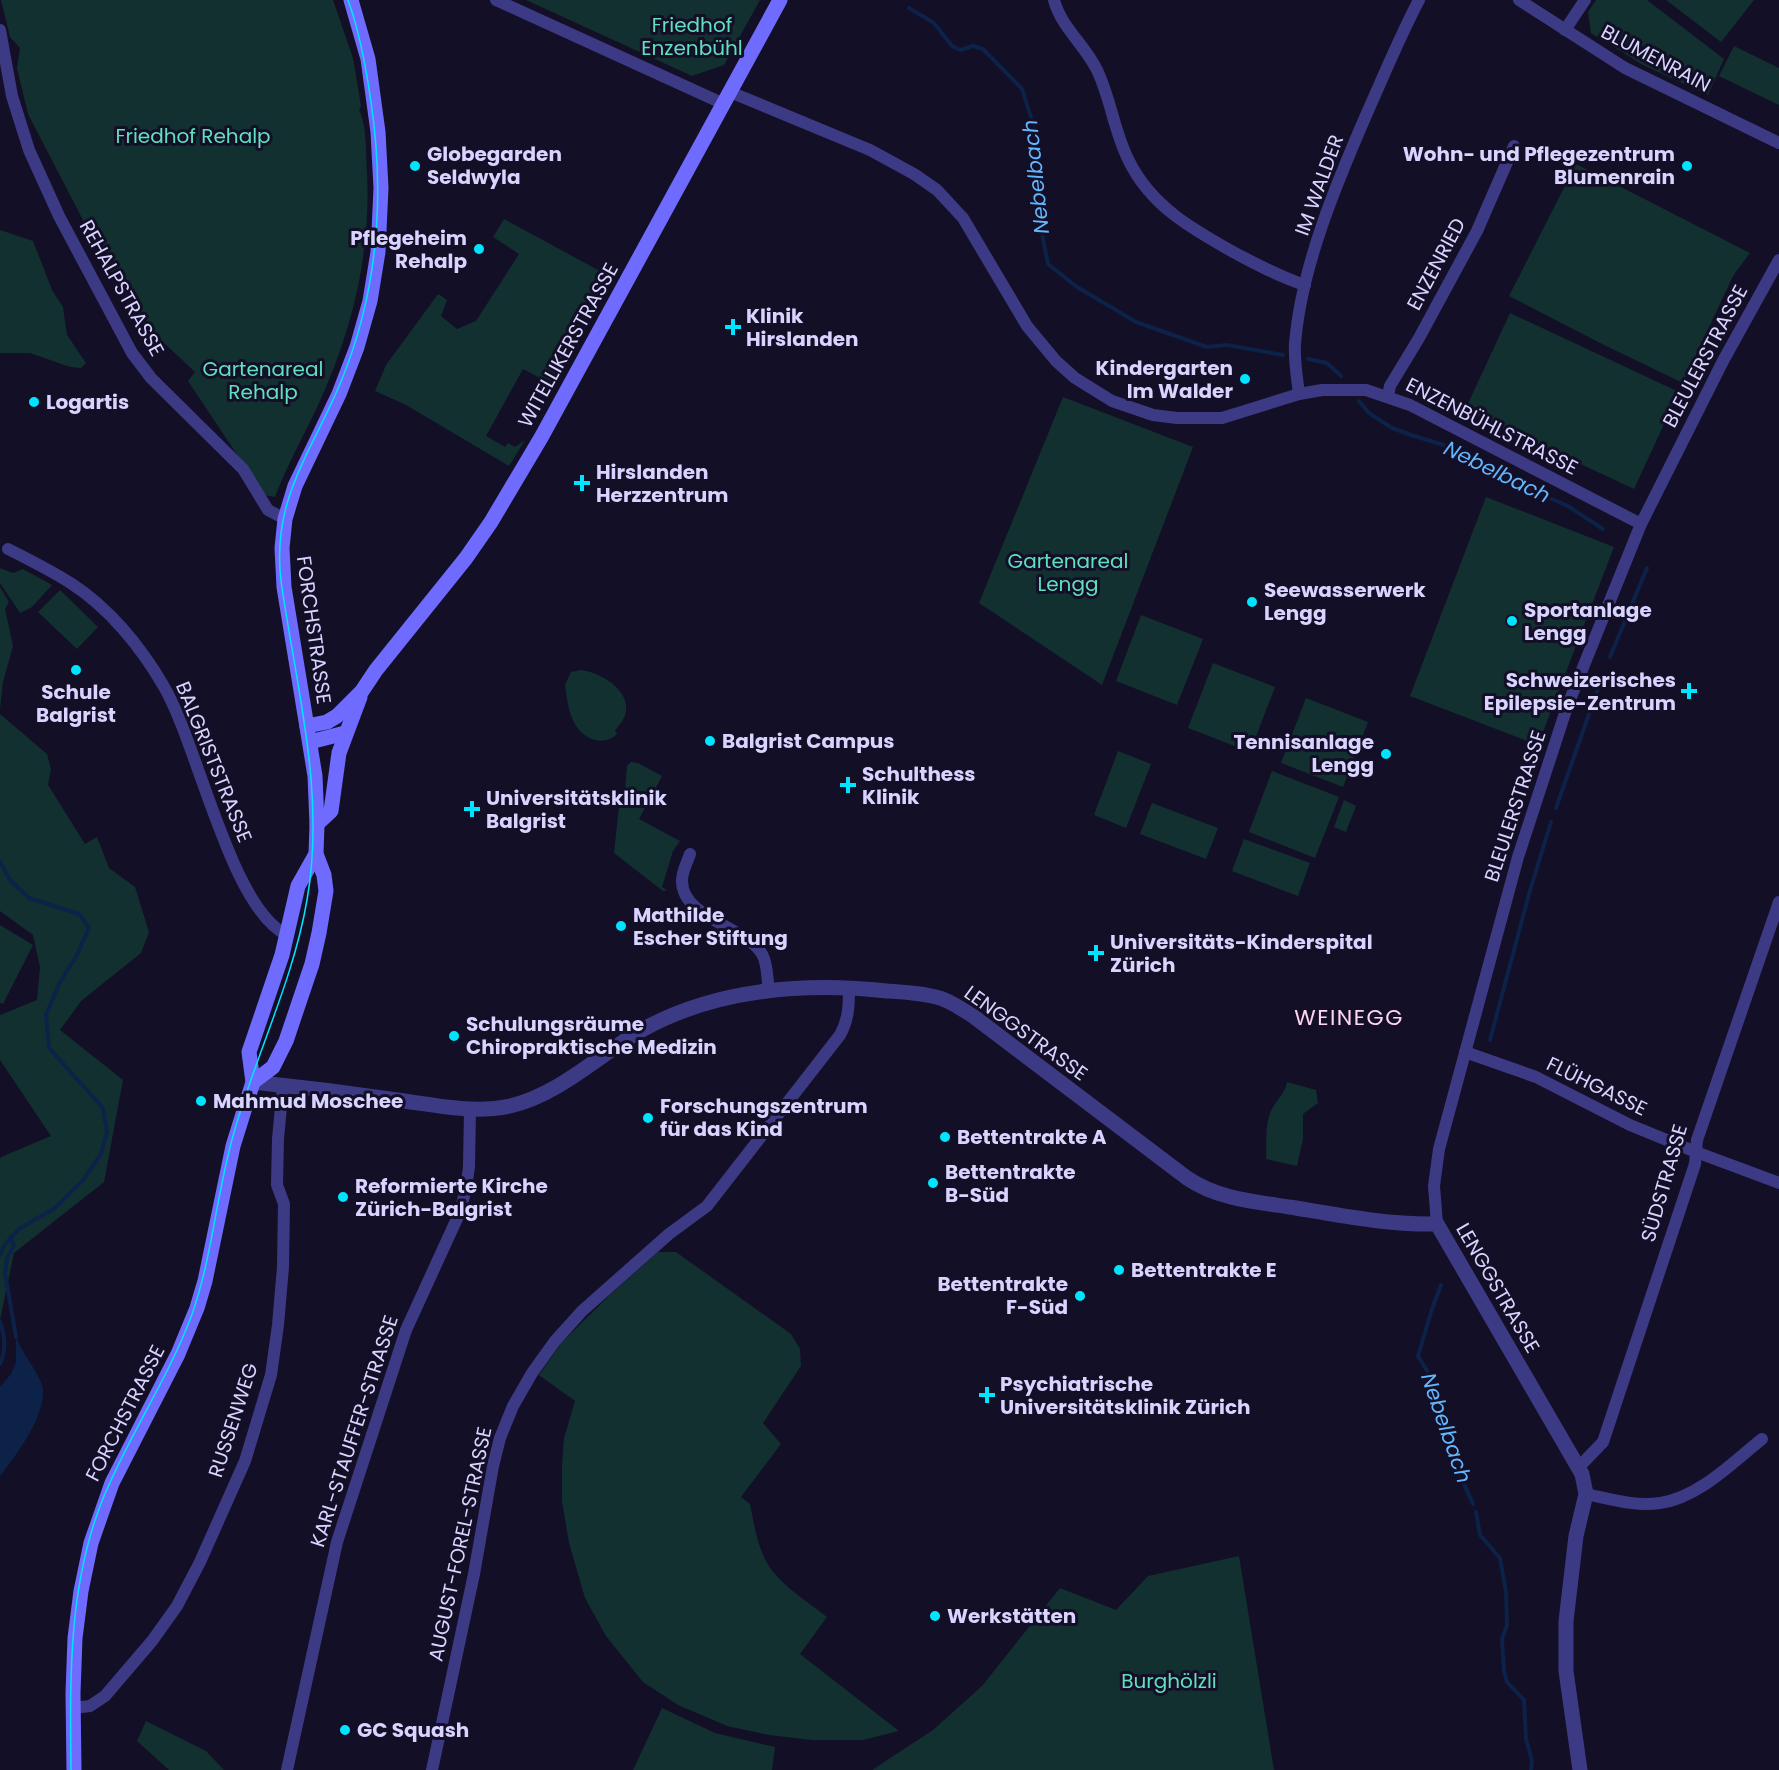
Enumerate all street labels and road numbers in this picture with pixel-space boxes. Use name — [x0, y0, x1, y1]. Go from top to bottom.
street label: BLUMENRAIN — [1596, 17, 1716, 99]
street label: IM WALDER — [1288, 131, 1350, 239]
street label: ENZENRIED — [1400, 213, 1472, 315]
street label: REHALPSTRASSE — [73, 215, 171, 361]
street label: WITELLIKERSTRASSE — [511, 258, 625, 432]
street label: BLEULERSTRASSE — [1656, 280, 1754, 432]
street label: ENZENBÜHLSTRASSE — [1401, 370, 1583, 482]
street label: FORCHSTRASSE — [290, 554, 338, 706]
street label: BALGRISTSTRASSE — [169, 677, 259, 847]
street label: BLEULERSTRASSE — [1477, 727, 1553, 885]
street label: LENGGSTRASSE — [959, 979, 1093, 1087]
street label: FLÜHGASSE — [1542, 1050, 1652, 1122]
street label: SÜDSTRASSE — [1634, 1121, 1694, 1245]
street label: LENGGSTRASSE — [1449, 1218, 1547, 1358]
street label: KARL-STAUFFER-STRASSE — [303, 1311, 405, 1551]
street label: FORCHSTRASSE — [79, 1340, 171, 1486]
street label: RUSSENWEG — [201, 1359, 265, 1481]
street label: AUGUST-FOREL-STRASSE — [421, 1424, 499, 1664]

